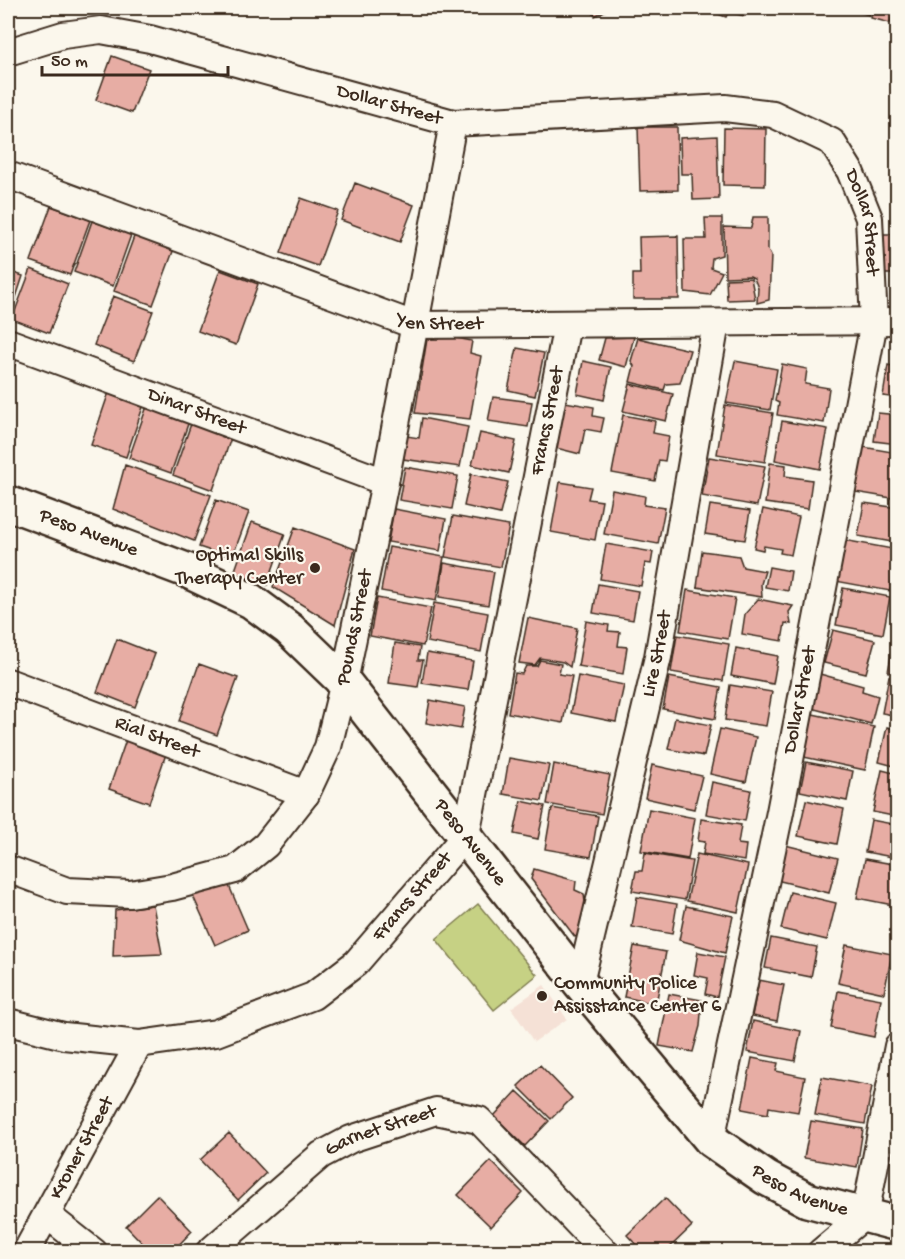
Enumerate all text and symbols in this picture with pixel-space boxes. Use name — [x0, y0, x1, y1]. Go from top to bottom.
scale bar — [42, 39, 228, 77]
text: 50 m — [51, 52, 88, 73]
street label: Dollar Street — [332, 79, 446, 131]
street label: Dollar Street — [838, 164, 883, 278]
street label: Yen Street — [391, 307, 485, 336]
street label: Francs Street — [526, 363, 570, 478]
street label: Dinar Street — [142, 383, 251, 441]
street label: Peso Avenue — [35, 504, 142, 563]
place label: Optimal Skills Therapy Center — [174, 545, 305, 591]
marker: Optimal Skills Therapy Center — [308, 561, 322, 575]
street label: Pounds Street — [332, 566, 379, 688]
street label: Lire Street — [637, 608, 678, 699]
street label: Dollar Street — [779, 643, 823, 757]
street label: Rial Street — [111, 712, 204, 765]
street label: Peso Avenue — [428, 794, 512, 891]
street label: Francs Street — [367, 846, 459, 947]
place label: Community Police Assisstance Center 6 — [554, 973, 722, 1019]
marker: Community Police Assisstance Center 6 — [535, 989, 549, 1003]
street label: Kroner Street — [45, 1091, 120, 1204]
street label: Garnet Street — [321, 1100, 441, 1162]
street label: Peso Avenue — [746, 1159, 851, 1222]

